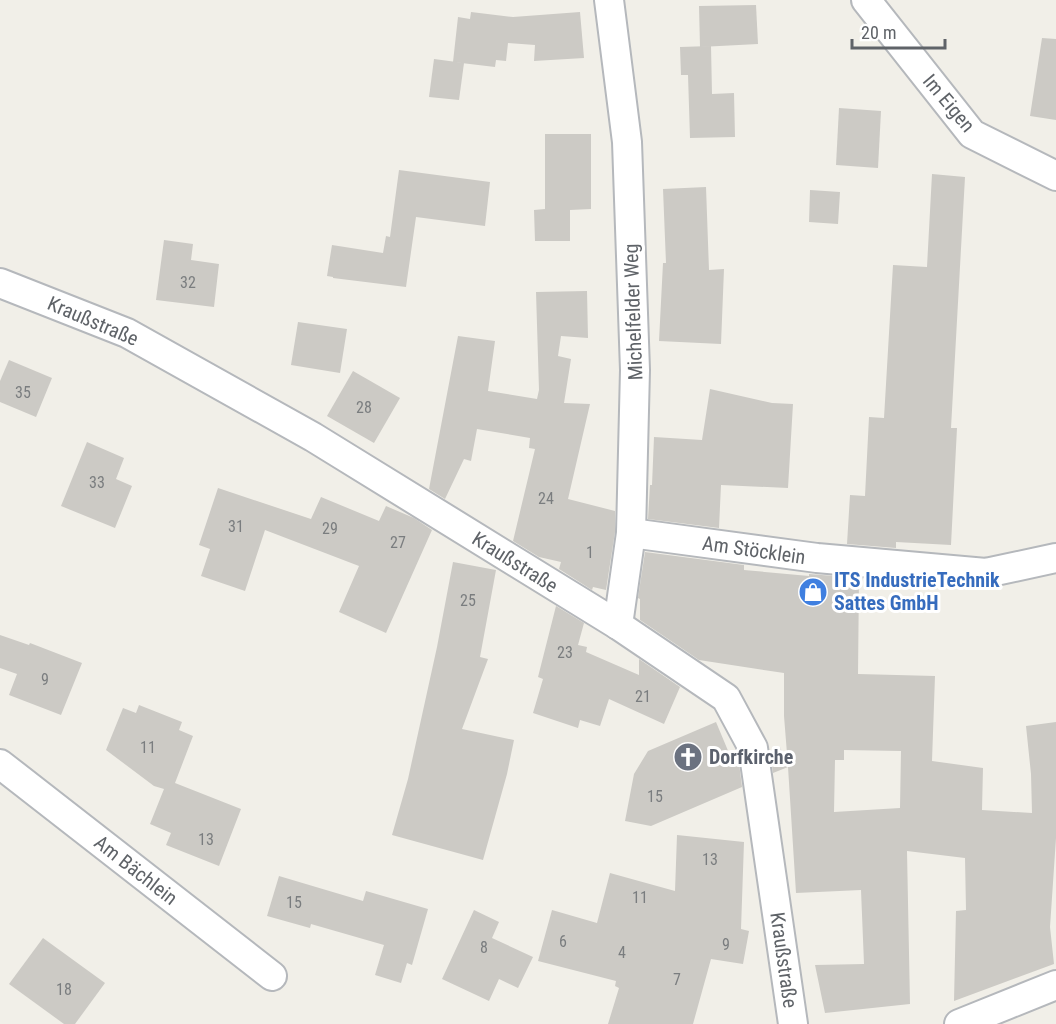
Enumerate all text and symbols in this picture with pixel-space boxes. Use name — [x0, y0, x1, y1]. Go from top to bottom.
scale bar — [852, 12, 945, 50]
text: 20 m — [861, 22, 896, 43]
street label: Im Eigen — [918, 69, 980, 137]
street label: Michelfelder Weg — [619, 243, 647, 381]
house number: 32 — [180, 273, 196, 292]
street label: Kraußstraße — [44, 291, 142, 351]
house number: 35 — [15, 383, 31, 402]
house number: 28 — [356, 398, 372, 417]
house number: 33 — [89, 473, 105, 492]
house number: 24 — [538, 489, 554, 508]
house number: 31 — [228, 517, 244, 536]
house number: 29 — [322, 519, 338, 538]
street label: Kraußstraße — [468, 526, 562, 598]
street label: Am Stöcklein — [701, 531, 807, 569]
house number: 27 — [390, 533, 406, 552]
house number: 1 — [586, 543, 594, 562]
place label: ITS IndustrieTechnik Sattes GmbH — [834, 568, 1000, 615]
shop icon: ITS IndustrieTechnik Sattes GmbH — [797, 576, 829, 608]
house number: 25 — [460, 591, 476, 610]
house number: 23 — [557, 643, 573, 662]
house number: 9 — [41, 670, 49, 689]
house number: 21 — [635, 687, 651, 706]
house number: 11 — [140, 738, 156, 757]
church icon: Dorfkirche — [672, 741, 704, 773]
place label: Dorfkirche — [709, 745, 793, 769]
house number: 15 — [647, 787, 663, 806]
street label: Am Bächlein — [90, 830, 182, 910]
house number: 13 — [198, 830, 214, 849]
house number: 13 — [702, 850, 718, 869]
house number: 11 — [632, 888, 648, 907]
house number: 15 — [286, 893, 302, 912]
street label: Kraußstraße — [765, 911, 803, 1009]
house number: 6 — [559, 932, 567, 951]
house number: 9 — [722, 935, 730, 954]
house number: 8 — [480, 938, 488, 957]
house number: 4 — [618, 943, 626, 962]
house number: 7 — [673, 970, 681, 989]
house number: 18 — [56, 980, 72, 999]

